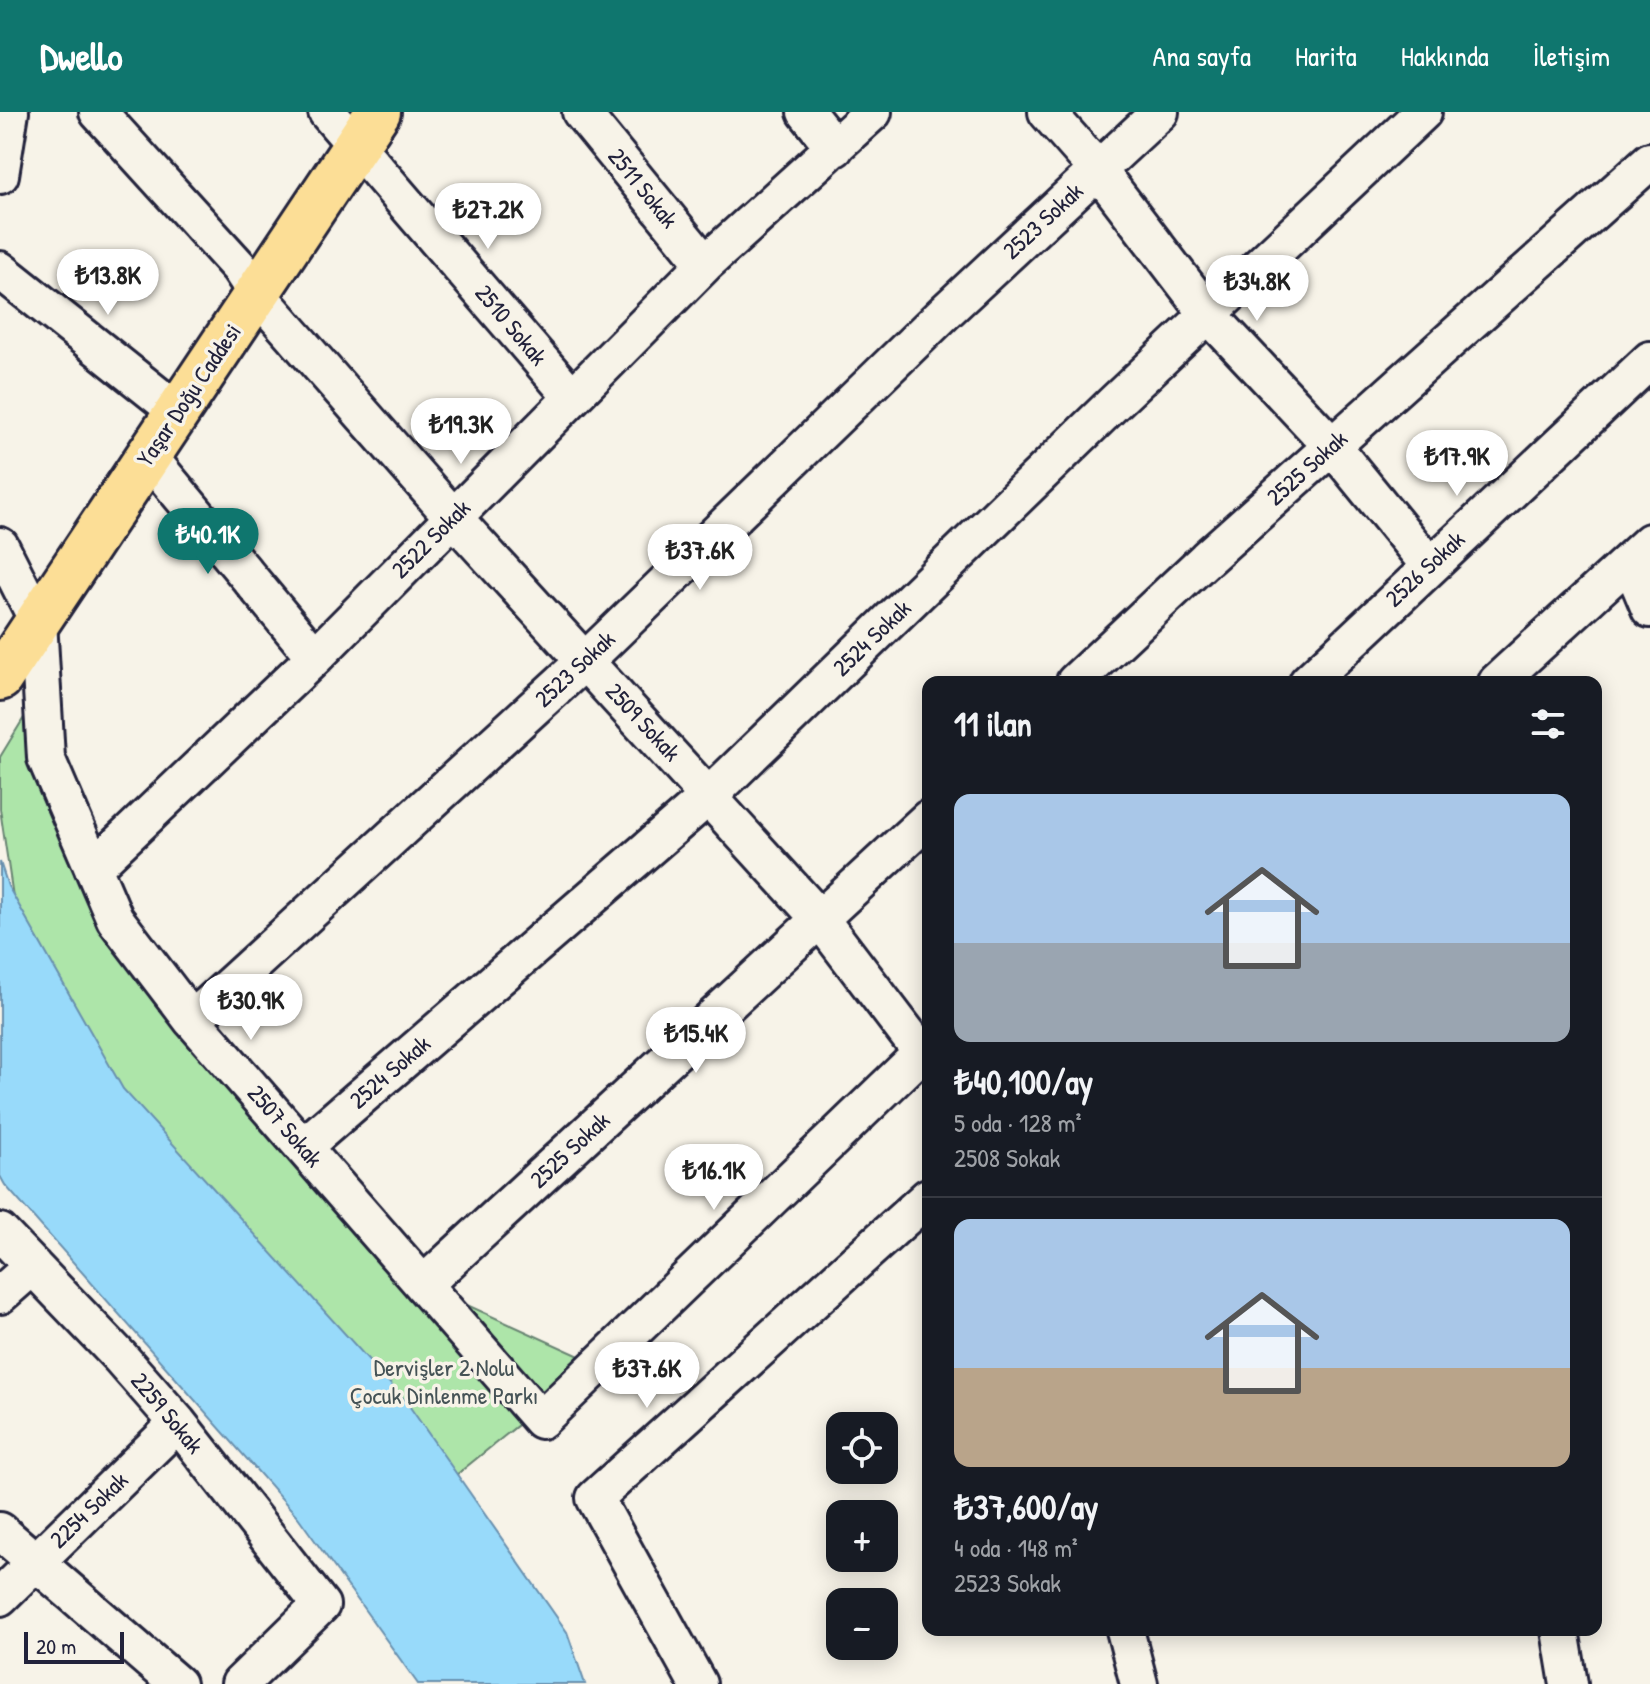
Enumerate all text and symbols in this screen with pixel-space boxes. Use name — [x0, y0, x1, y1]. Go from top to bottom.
text: Dwello — [40, 30, 122, 82]
text: Ana sayfa — [1153, 37, 1251, 75]
text: Harita — [1295, 37, 1357, 75]
text: Hakkında — [1401, 37, 1489, 75]
text: İletişim — [1533, 37, 1610, 75]
street label: 2511 Sokak — [602, 141, 686, 234]
street label: 2523 Sokak — [995, 175, 1089, 266]
pin: ₺27.2K — [423, 183, 553, 251]
text: ₺27.2K — [452, 191, 524, 226]
pin: ₺13.8K — [43, 249, 173, 317]
pin: ₺34.8K — [1192, 255, 1322, 323]
text: ₺13.8K — [75, 257, 141, 292]
text: ₺34.8K — [1224, 263, 1290, 298]
street label: 2510 Sokak — [469, 277, 555, 372]
street label: Yaşar Doğu Caddesi — [129, 317, 248, 472]
pin: ₺19.3K — [396, 398, 526, 466]
text: ₺19.3K — [429, 406, 493, 441]
street label: 2525 Sokak — [1259, 422, 1354, 512]
pin: ₺17.9K — [1392, 430, 1522, 498]
text: ₺17.9K — [1424, 438, 1490, 473]
street label: 2522 Sokak — [384, 492, 477, 585]
pin: ₺40.1K — [143, 508, 273, 576]
text: ₺40.1K — [176, 516, 240, 551]
street label: 2526 Sokak — [1378, 523, 1471, 613]
pin: ₺37.6K — [635, 524, 765, 592]
text: ₺37.6K — [666, 532, 734, 567]
street label: 2524 Sokak — [825, 592, 917, 683]
street label: 2523 Sokak — [527, 623, 621, 714]
street label: 2509 Sokak — [599, 675, 688, 768]
text: 11 ilan — [954, 701, 1032, 747]
icon: filters — [1526, 702, 1570, 746]
icon: home — [1190, 846, 1334, 990]
pin: ₺30.9K — [186, 974, 316, 1042]
text: ₺30.9K — [218, 982, 284, 1017]
pin: ₺15.4K — [631, 1007, 761, 1075]
text: ₺15.4K — [664, 1015, 728, 1050]
street label: 2524 Sokak — [342, 1027, 437, 1115]
text: ₺40,100/ay — [954, 1059, 1093, 1105]
street label: 2507 Sokak — [241, 1077, 331, 1173]
street label: 2525 Sokak — [522, 1104, 616, 1194]
text: 5 oda · 128 m² — [954, 1105, 1081, 1140]
text: 2508 Sokak — [954, 1140, 1060, 1175]
pin: ₺16.1K — [649, 1144, 779, 1212]
text: ₺16.1K — [682, 1152, 746, 1187]
icon: home — [1190, 1271, 1334, 1415]
pin: ₺37.6K — [582, 1342, 712, 1410]
text: ₺37.6K — [613, 1350, 681, 1385]
park label: Dervişler 2 Nolu Çocuk Dinlenme Parkı — [350, 1351, 538, 1411]
street label: 2259 Sokak — [124, 1365, 211, 1460]
map controls — [826, 1412, 898, 1660]
button: locate — [826, 1412, 898, 1484]
street label: 2254 Sokak — [42, 1464, 134, 1555]
text: ₺37,600/ay — [954, 1484, 1099, 1530]
button: + — [826, 1500, 898, 1572]
text: 4 oda · 148 m² — [954, 1530, 1078, 1565]
text: 2523 Sokak — [954, 1565, 1061, 1600]
button: − — [826, 1588, 898, 1660]
scale bar — [24, 1628, 124, 1664]
text: 20 m — [36, 1631, 76, 1661]

